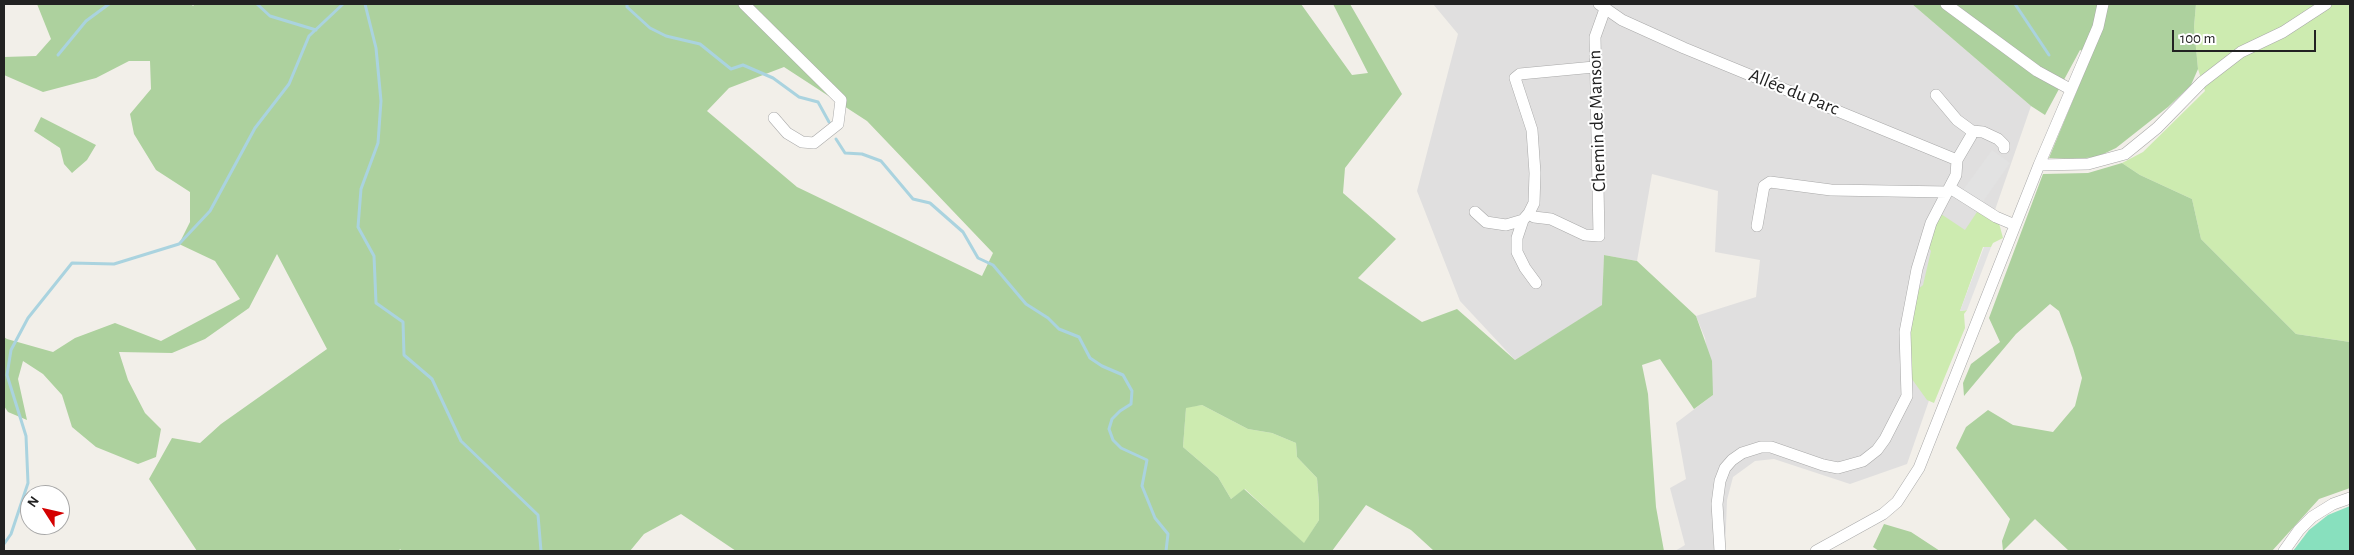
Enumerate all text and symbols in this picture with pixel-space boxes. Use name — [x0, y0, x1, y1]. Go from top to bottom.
scale bar — [2174, 20, 2318, 52]
text: 100 m — [2180, 31, 2215, 46]
street label: Chemin de Manson — [1583, 50, 1611, 192]
street label: Allée du Parc — [1746, 64, 1842, 120]
north arrow — [20, 485, 70, 535]
text: N — [25, 494, 42, 510]

